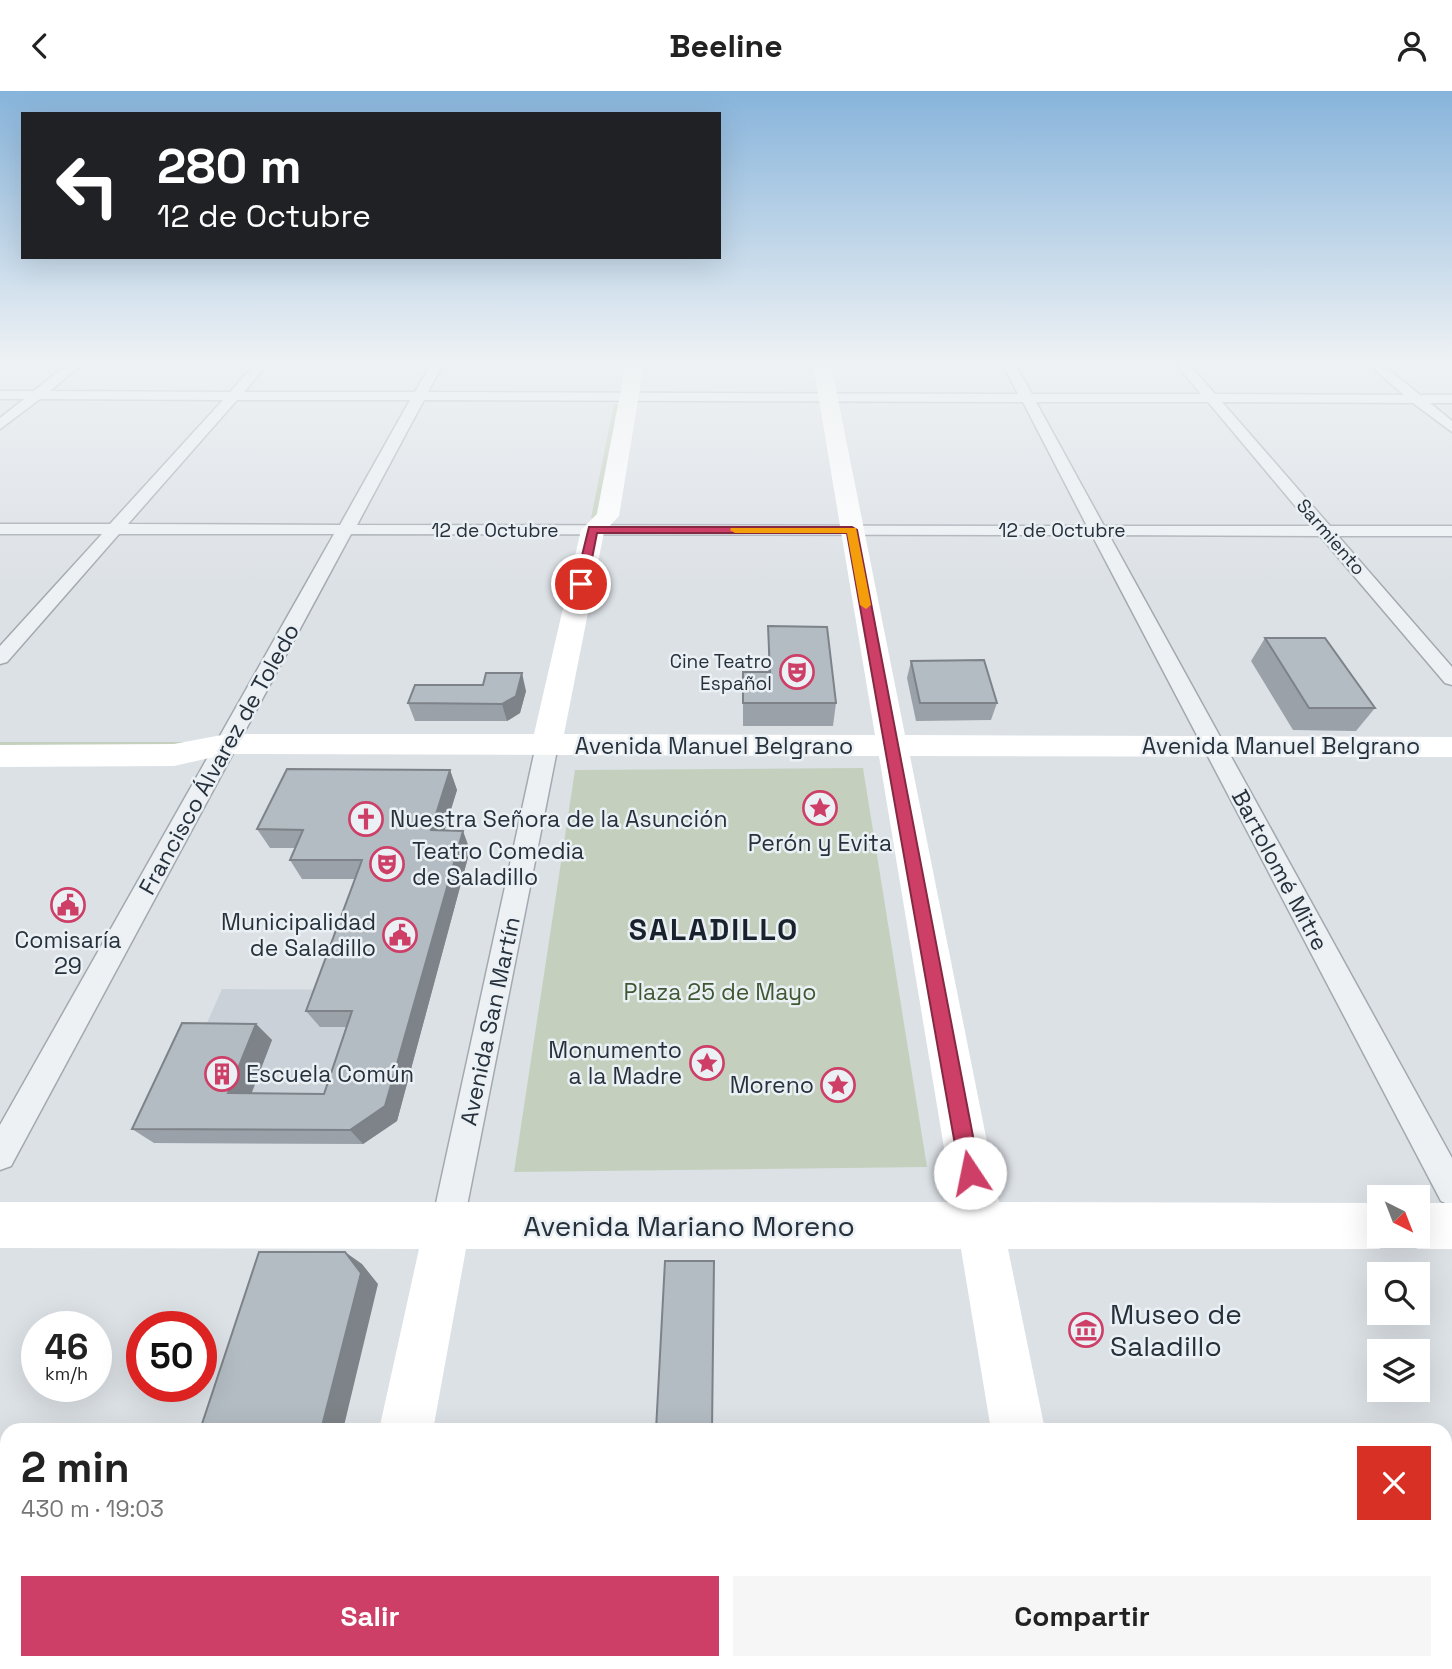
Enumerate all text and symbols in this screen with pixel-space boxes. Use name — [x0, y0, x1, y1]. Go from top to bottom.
text: Beeline — [669, 26, 783, 66]
icon: back — [21, 27, 59, 65]
icon: person — [1393, 27, 1431, 65]
text: 280 m — [157, 135, 302, 197]
icon: left — [42, 140, 133, 231]
text: 12 de Octubre — [157, 196, 371, 236]
street label: Sarmiento — [1291, 494, 1371, 580]
street label: 12 de Octubre — [431, 518, 559, 543]
street label: 12 de Octubre — [998, 518, 1126, 543]
pin — [551, 554, 611, 614]
icon: arrive — [562, 565, 600, 603]
street label: Francisco Álvarez de Toledo — [132, 618, 306, 900]
place label: Cine Teatro Español — [670, 649, 772, 696]
theatre icon: Cine Teatro Español — [778, 653, 816, 691]
street label: Avenida Manuel Belgrano — [575, 731, 853, 761]
street label: Avenida Manuel Belgrano — [1142, 731, 1420, 761]
street label: Bartolomé Mitre — [1225, 784, 1335, 956]
place icon: Perón y Evita — [801, 789, 839, 827]
church icon: Nuestra Señora de la Asunción — [347, 800, 385, 838]
place label: Nuestra Señora de la Asunción — [390, 804, 728, 834]
place label: Perón y Evita — [748, 828, 892, 858]
place label: Teatro Comedia de Saladillo — [412, 836, 584, 892]
theatre icon: Teatro Comedia de Saladillo — [368, 845, 406, 883]
public building icon: Comisaría 29 — [49, 886, 87, 924]
place label: Municipalidad de Saladillo — [221, 907, 376, 963]
district label: SALADILLO — [629, 910, 799, 949]
street label: Avenida San Martín — [453, 914, 527, 1128]
public building icon: Municipalidad de Saladillo — [381, 916, 419, 954]
place label: Comisaría 29 — [14, 925, 122, 981]
park label: Plaza 25 de Mayo — [624, 977, 816, 1007]
place label: Monumento a la Madre — [548, 1035, 682, 1091]
place icon: Monumento a la Madre — [688, 1044, 726, 1082]
building icon: Escuela Común — [203, 1055, 241, 1093]
place label: Escuela Común — [246, 1059, 414, 1089]
place icon: Moreno — [819, 1066, 857, 1104]
place label: Moreno — [730, 1070, 814, 1100]
position arrow — [933, 1136, 1007, 1210]
north arrow — [1367, 1185, 1430, 1248]
map controls — [1367, 1185, 1430, 1402]
street label: Avenida Mariano Moreno — [523, 1208, 855, 1244]
button: search — [1367, 1262, 1430, 1325]
place label: Museo de Saladillo — [1110, 1296, 1242, 1364]
speed limit sign: 50 — [126, 1311, 217, 1402]
museum icon: Museo de Saladillo — [1067, 1311, 1105, 1349]
text: 46 — [45, 1325, 88, 1369]
button: layers — [1367, 1339, 1430, 1402]
text: km/h — [45, 1362, 88, 1385]
text: 2 min — [21, 1441, 130, 1494]
button: close — [1357, 1446, 1431, 1520]
text: 430 m · 19:03 — [21, 1494, 164, 1524]
button: Salir — [21, 1576, 719, 1656]
button: Compartir — [733, 1576, 1431, 1656]

